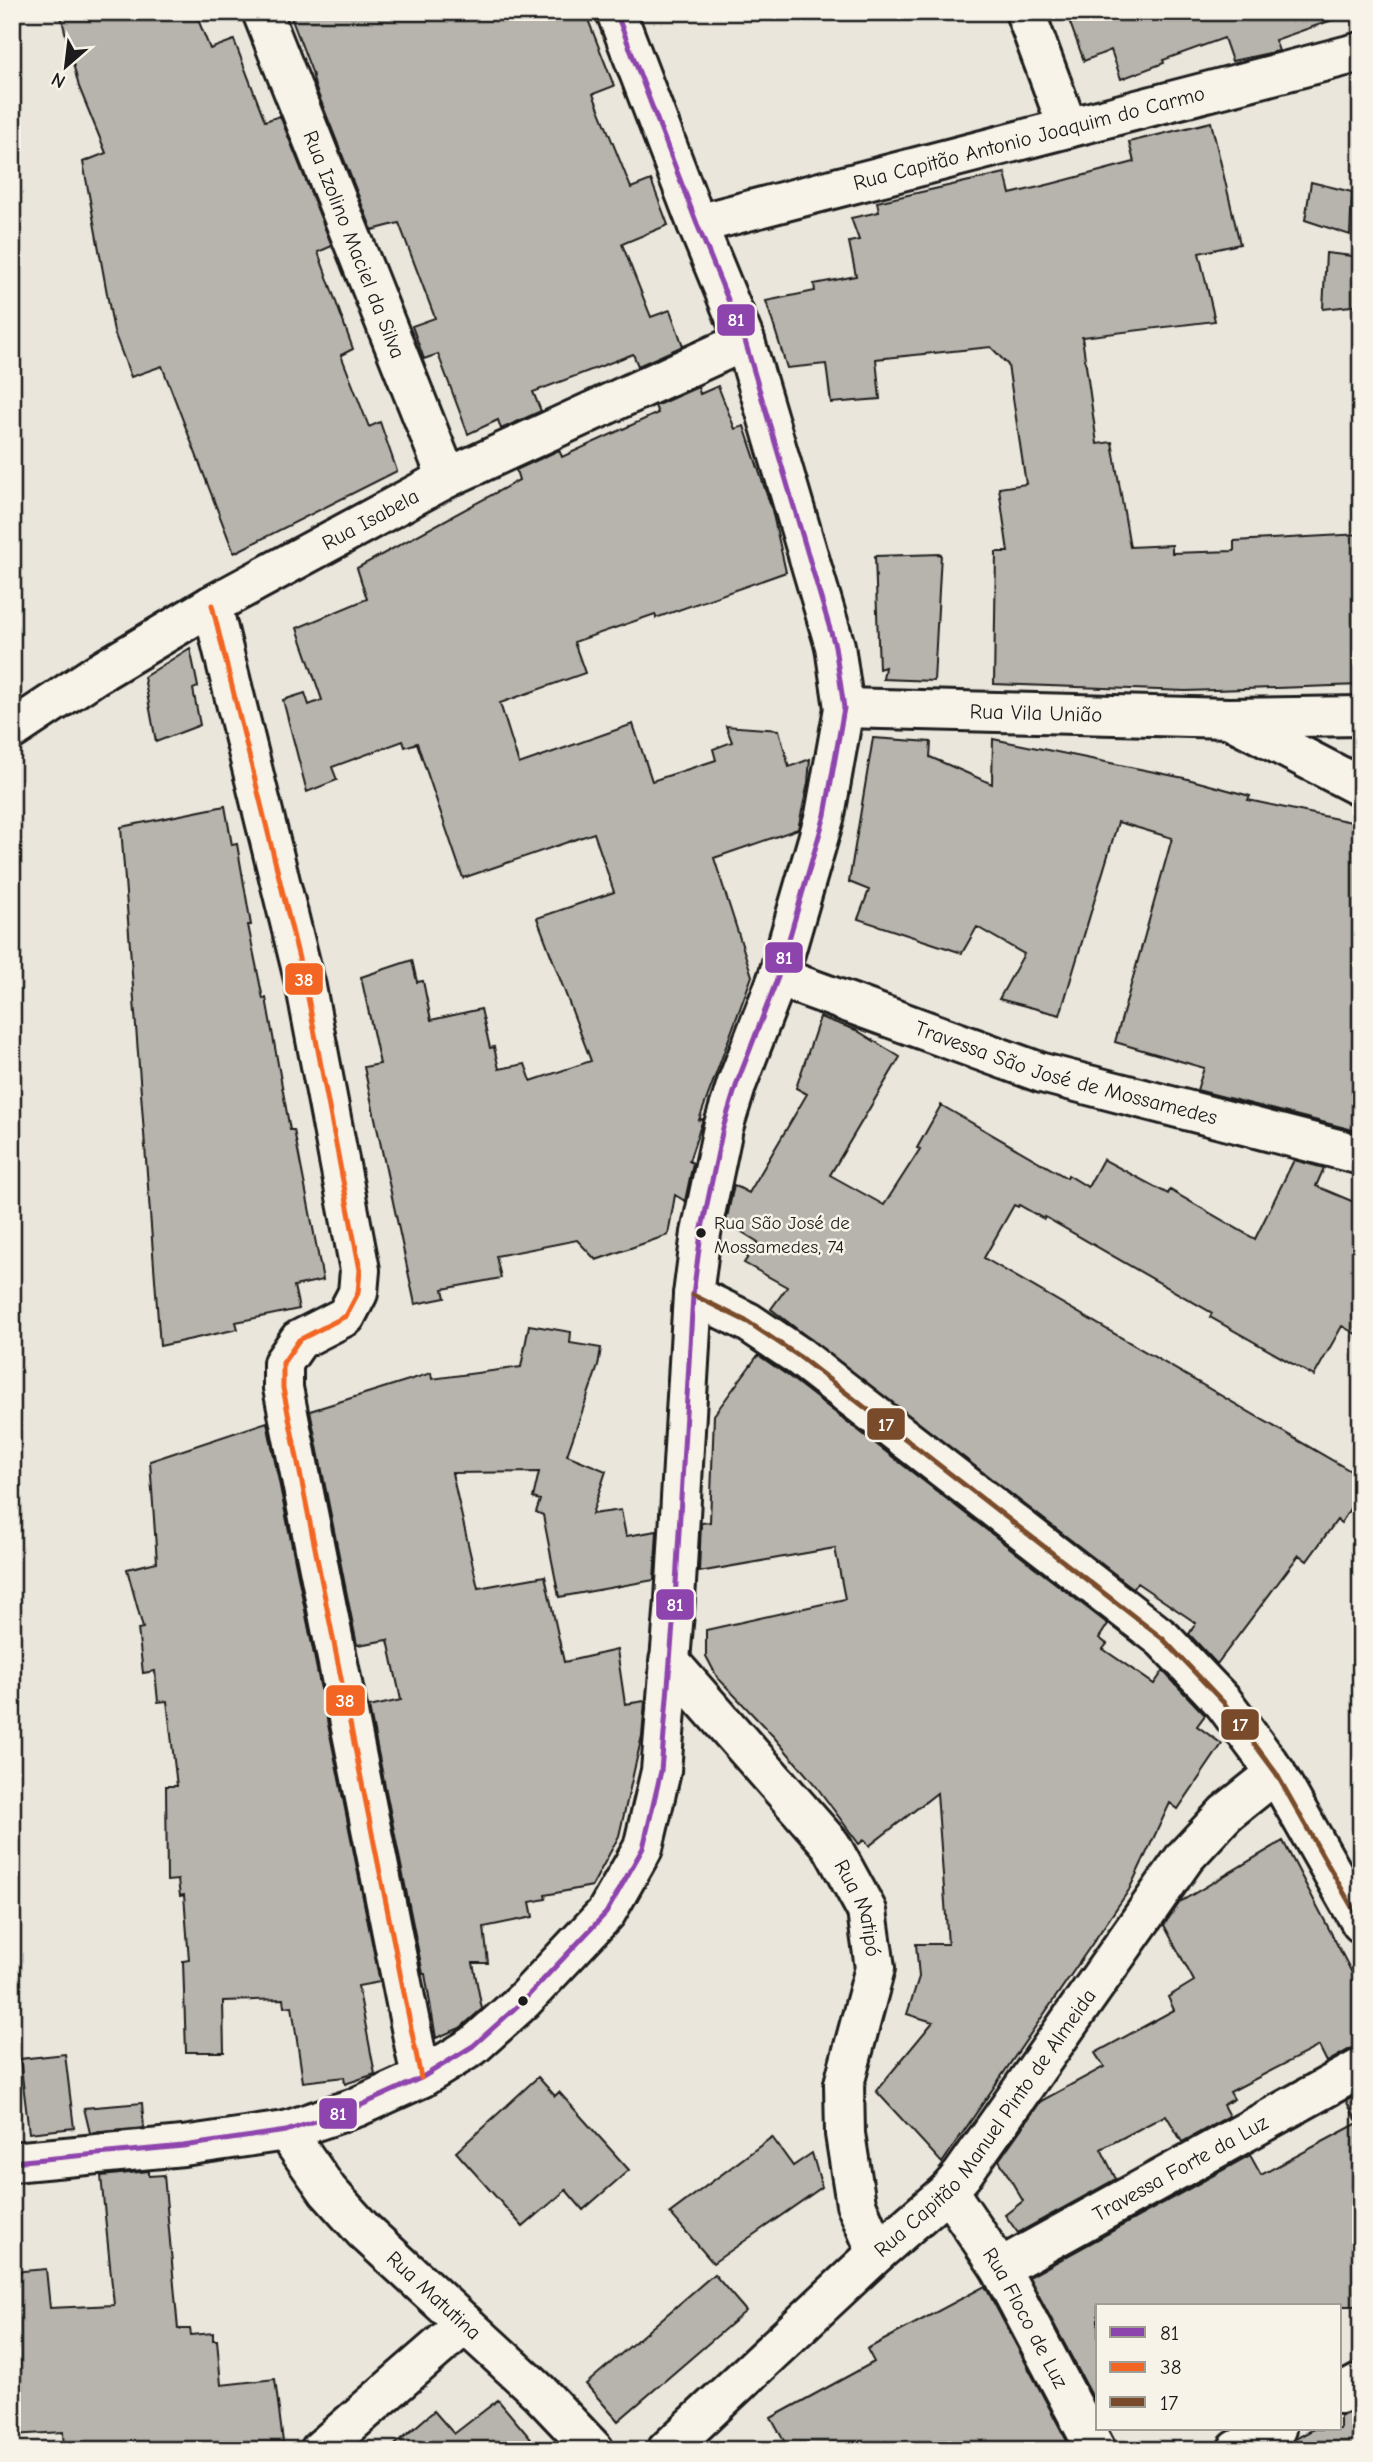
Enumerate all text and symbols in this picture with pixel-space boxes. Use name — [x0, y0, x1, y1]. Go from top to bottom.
north arrow — [32, 32, 102, 102]
text: N — [48, 68, 69, 93]
street label: Rua Capitão Antonio Joaquim do Carmo — [851, 81, 1207, 195]
street label: Rua Izolino Maciel da Silva — [298, 127, 410, 362]
line badge: 81 — [716, 303, 756, 337]
text: 81 — [727, 309, 745, 331]
street label: Rua Isabela — [318, 484, 423, 555]
street label: Rua Vila União — [969, 699, 1102, 727]
line badge: 81 — [764, 941, 804, 974]
text: 81 — [775, 947, 793, 969]
line badge: 38 — [284, 962, 324, 996]
text: 38 — [294, 969, 314, 991]
street label: Travessa São José de Mossamedes — [911, 1016, 1220, 1130]
place label: Rua São José de Mossamedes, 74 — [714, 1212, 850, 1258]
marker: Rua São José de Mossamedes, 74 — [694, 1226, 708, 1240]
line badge: 17 — [866, 1407, 906, 1441]
text: 17 — [878, 1414, 894, 1436]
line badge: 81 — [655, 1588, 695, 1621]
text: 81 — [666, 1594, 684, 1616]
line badge: 38 — [325, 1684, 366, 1717]
text: 38 — [335, 1690, 355, 1712]
line badge: 17 — [1220, 1708, 1260, 1741]
text: 17 — [1232, 1714, 1248, 1736]
street label: Rua Matipó — [829, 1856, 885, 1958]
street label: Rua Capitão Manuel Pinto de Almeida — [869, 1984, 1101, 2262]
unlabelled marker — [516, 1994, 530, 2008]
line badge: 81 — [318, 2097, 358, 2130]
text: 81 — [329, 2103, 347, 2125]
street label: Travessa Forte da Luz — [1088, 2110, 1272, 2226]
street label: Rua Floco de Luz — [978, 2243, 1073, 2392]
street label: Rua Matutina — [382, 2246, 486, 2345]
legend — [1096, 2304, 1342, 2430]
text: 81 — [1160, 2321, 1179, 2345]
text: 38 — [1160, 2355, 1181, 2379]
text: 17 — [1160, 2391, 1178, 2415]

